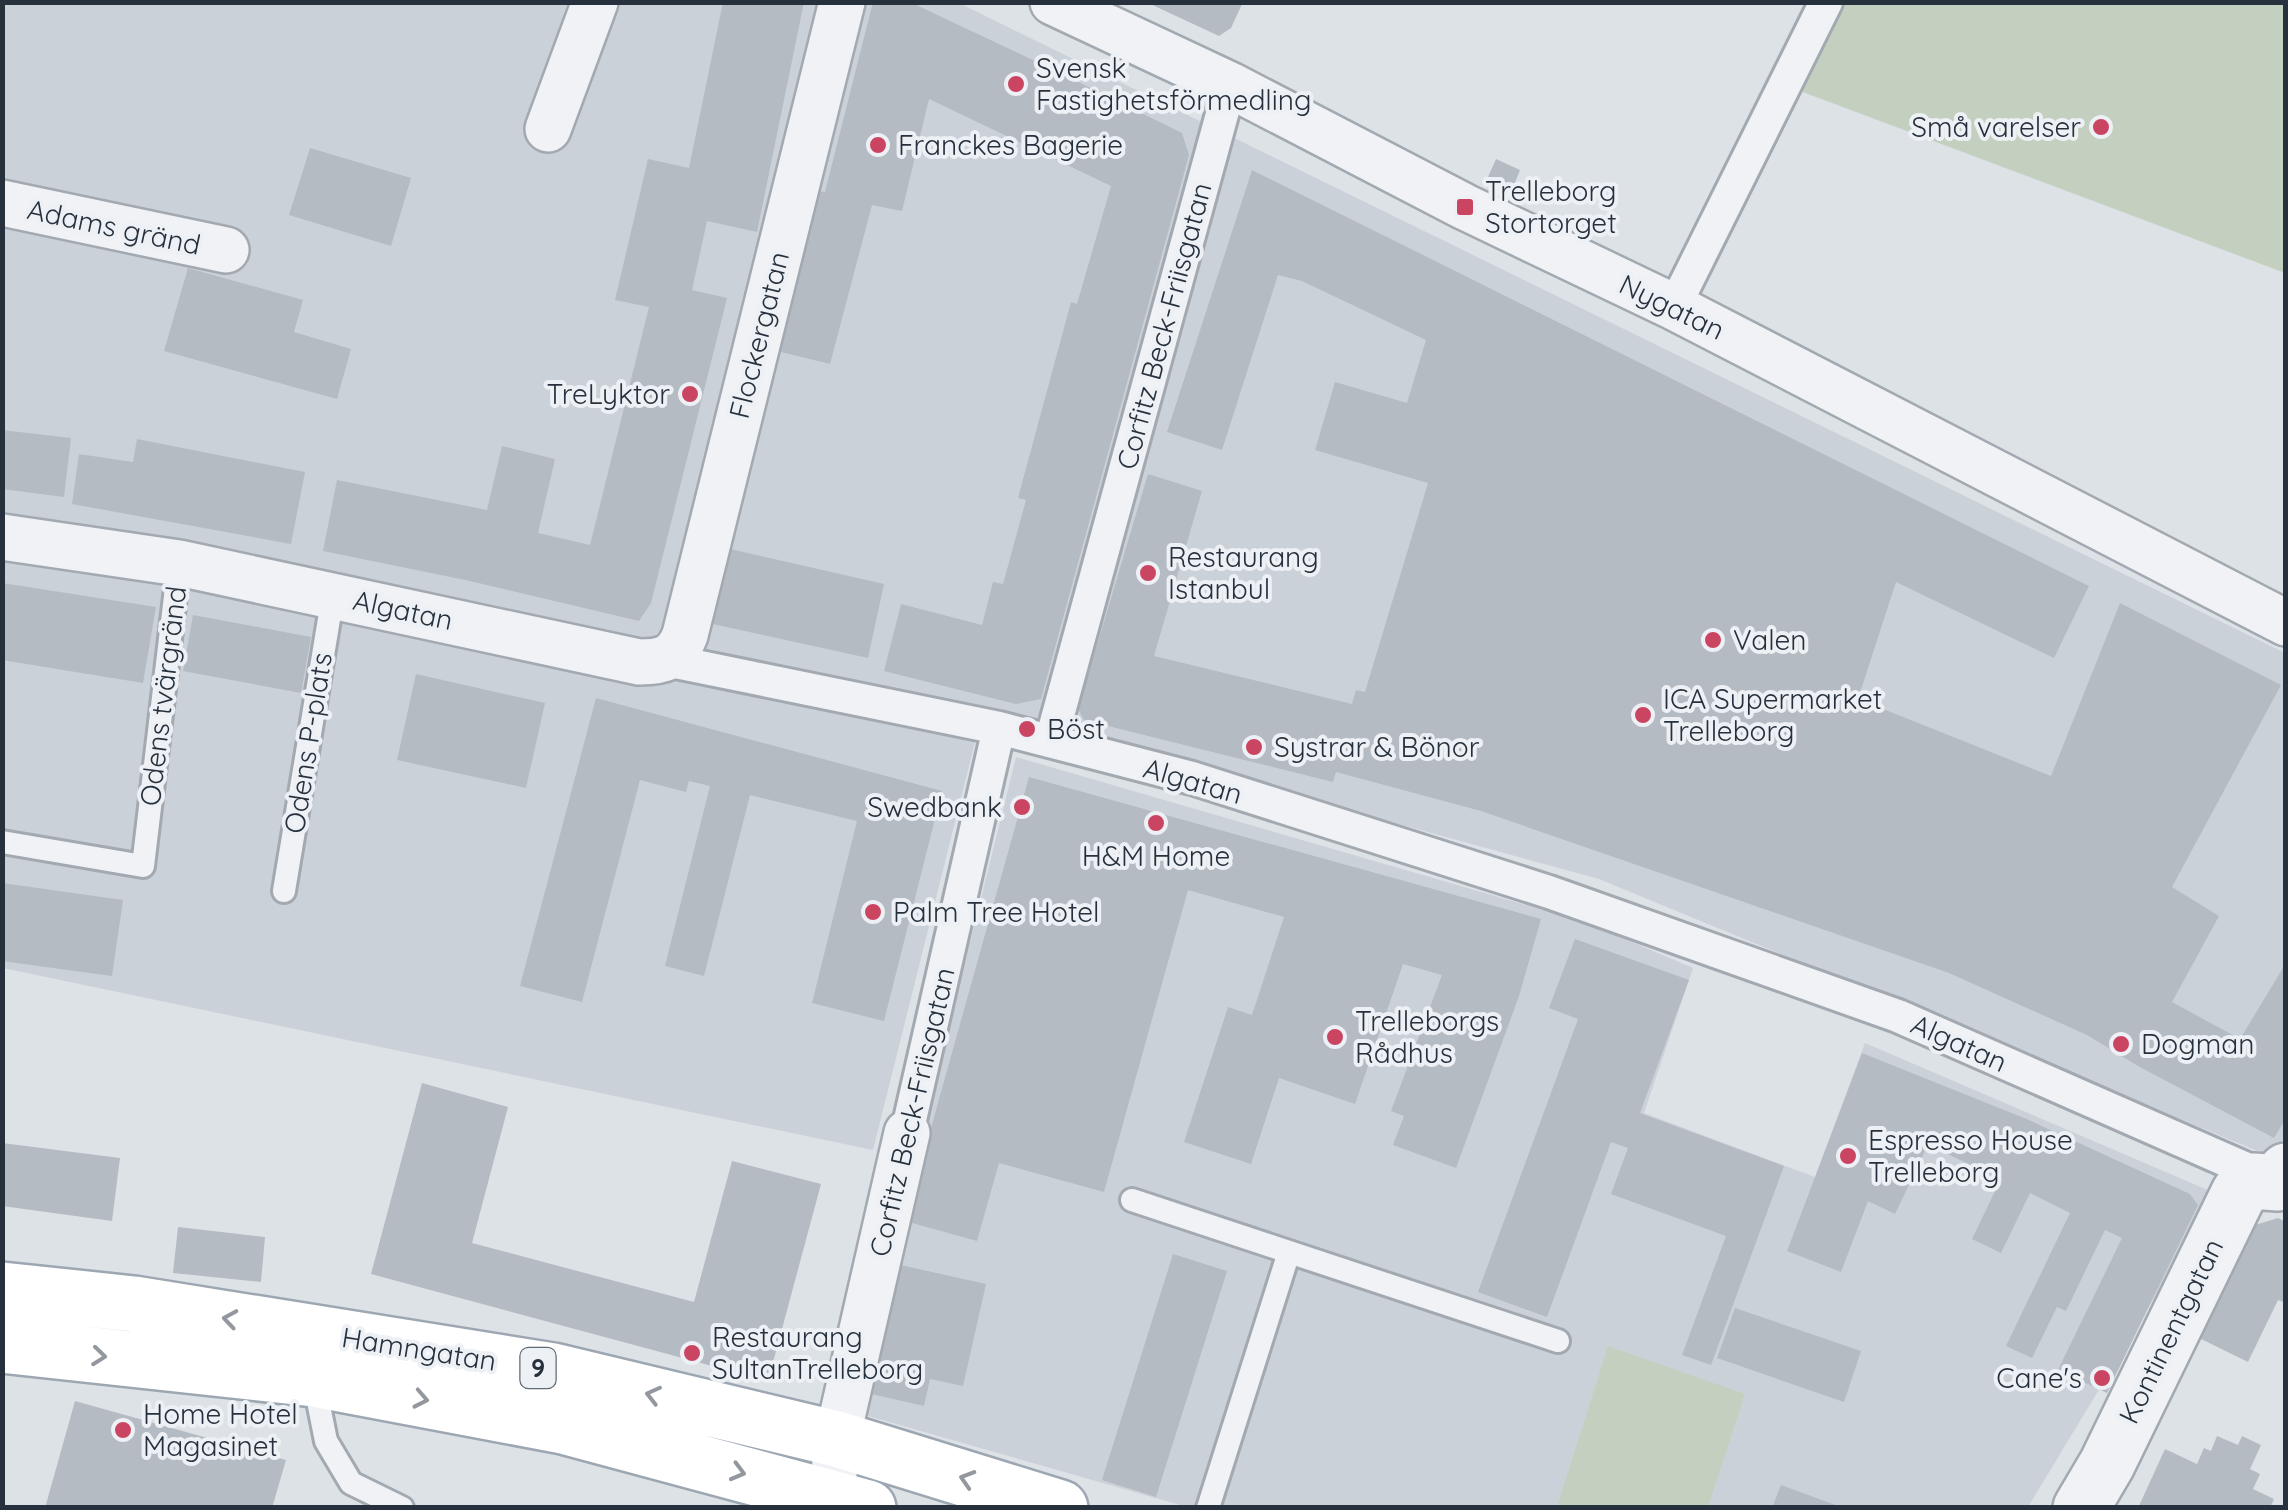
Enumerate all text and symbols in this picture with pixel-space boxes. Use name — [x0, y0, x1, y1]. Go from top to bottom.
place label: Svensk Fastighetsförmedling — [1036, 50, 1311, 117]
marker: Svensk Fastighetsförmedling — [1005, 73, 1027, 95]
place label: Små varelser — [1911, 109, 2081, 144]
marker: Små varelser — [2090, 116, 2112, 138]
place label: Franckes Bagerie — [898, 127, 1123, 162]
marker: Franckes Bagerie — [867, 134, 889, 156]
place label: Trelleborg Stortorget — [1485, 173, 1617, 240]
street label: Corfitz Beck-Friisgatan — [1108, 179, 1219, 473]
street label: Adams gränd — [24, 191, 204, 262]
marker: Trelleborg Stortorget — [1454, 196, 1476, 218]
street label: Flockergatan — [721, 248, 796, 422]
street label: Nygatan — [1614, 266, 1731, 347]
place label: TreLyktor — [547, 376, 670, 411]
marker: TreLyktor — [679, 383, 701, 405]
place label: Restaurang Istanbul — [1168, 539, 1319, 606]
marker: Restaurang Istanbul — [1137, 562, 1159, 584]
street label: Algatan — [350, 582, 456, 637]
street label: Odens tvärgränd — [132, 584, 193, 808]
place label: Valen — [1733, 622, 1806, 657]
marker: Valen — [1702, 629, 1724, 651]
street label: Odens P-plats — [276, 650, 339, 836]
place label: ICA Supermarket Trelleborg — [1663, 681, 1882, 748]
marker: ICA Supermarket Trelleborg — [1632, 704, 1654, 726]
place label: Böst — [1047, 711, 1105, 746]
marker: Böst — [1016, 718, 1038, 740]
place label: Systrar & Bönor — [1274, 729, 1480, 764]
marker: Systrar & Bönor — [1243, 736, 1265, 758]
street label: Algatan — [1140, 750, 1247, 811]
place label: Swedbank — [867, 789, 1002, 824]
marker: Swedbank — [1011, 796, 1033, 818]
marker: H&M Home — [1145, 812, 1167, 834]
place label: H&M Home — [1082, 838, 1230, 873]
place label: Palm Tree Hotel — [893, 894, 1100, 929]
marker: Palm Tree Hotel — [862, 901, 884, 923]
street label: Corfitz Beck-Friisgatan — [861, 964, 962, 1260]
place label: Trelleborgs Rådhus — [1355, 1003, 1499, 1070]
street label: Algatan — [1906, 1006, 2013, 1079]
marker: Trelleborgs Rådhus — [1324, 1026, 1346, 1048]
place label: Dogman — [2141, 1026, 2254, 1061]
marker: Dogman — [2110, 1033, 2132, 1055]
place label: Espresso House Trelleborg — [1868, 1122, 2073, 1189]
marker: Espresso House Trelleborg — [1837, 1145, 1859, 1167]
street label: Kontinentgatan — [2111, 1233, 2230, 1429]
one-way arrow — [222, 1310, 238, 1331]
street label: Hamngatan — [339, 1319, 499, 1378]
place label: Restaurang SultanTrelleborg — [712, 1319, 923, 1386]
marker: Restaurang SultanTrelleborg — [681, 1342, 703, 1364]
one-way arrow — [92, 1345, 108, 1366]
road number: 9 — [520, 1348, 556, 1388]
place label: Cane's — [1996, 1360, 2082, 1395]
marker: Cane's — [2091, 1367, 2113, 1389]
one-way arrow — [645, 1386, 662, 1407]
one-way arrow — [412, 1388, 429, 1409]
place label: Home Hotel Magasinet — [143, 1396, 298, 1463]
marker: Home Hotel Magasinet — [112, 1419, 134, 1441]
one-way arrow — [729, 1461, 746, 1482]
one-way arrow — [959, 1470, 976, 1491]

